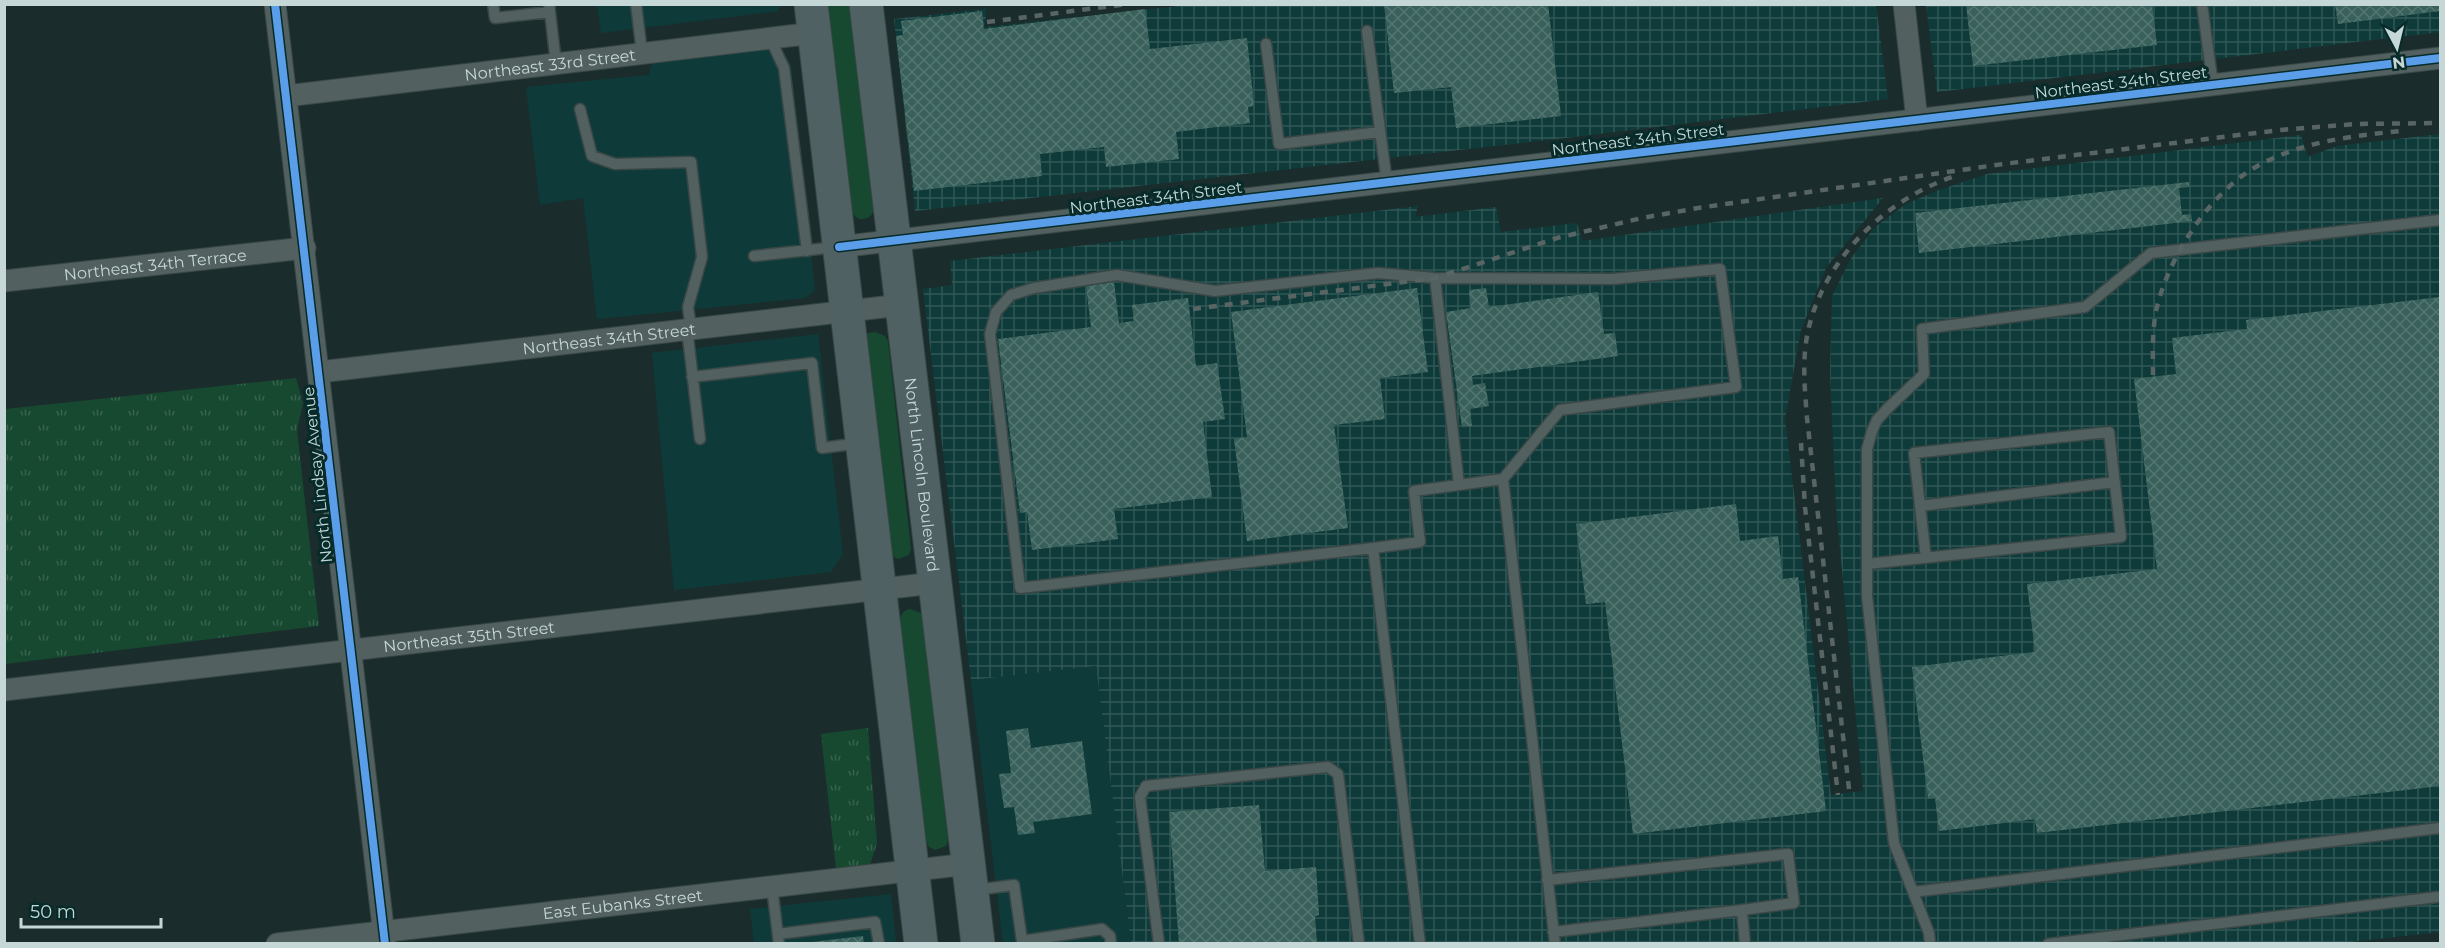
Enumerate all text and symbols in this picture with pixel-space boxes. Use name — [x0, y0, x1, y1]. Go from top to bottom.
north arrow — [2367, 18, 2427, 78]
street label: Northeast 33rd Street — [464, 45, 637, 85]
text: N — [2391, 52, 2406, 73]
street label: Northeast 34th Street — [2034, 62, 2209, 103]
street label: Northeast 34th Street — [1551, 119, 1726, 160]
street label: Northeast 34th Street — [1069, 177, 1244, 218]
street label: Northeast 34th Terrace — [63, 245, 247, 284]
street label: Northeast 34th Street — [522, 320, 697, 358]
street label: North Lincoln Boulevard — [901, 376, 943, 573]
street label: North Lindsay Avenue — [299, 386, 336, 564]
street label: Northeast 35th Street — [382, 618, 556, 656]
street label: East Eubanks Street — [542, 886, 704, 923]
scale bar — [21, 891, 160, 929]
text: 50 m — [30, 901, 76, 923]

